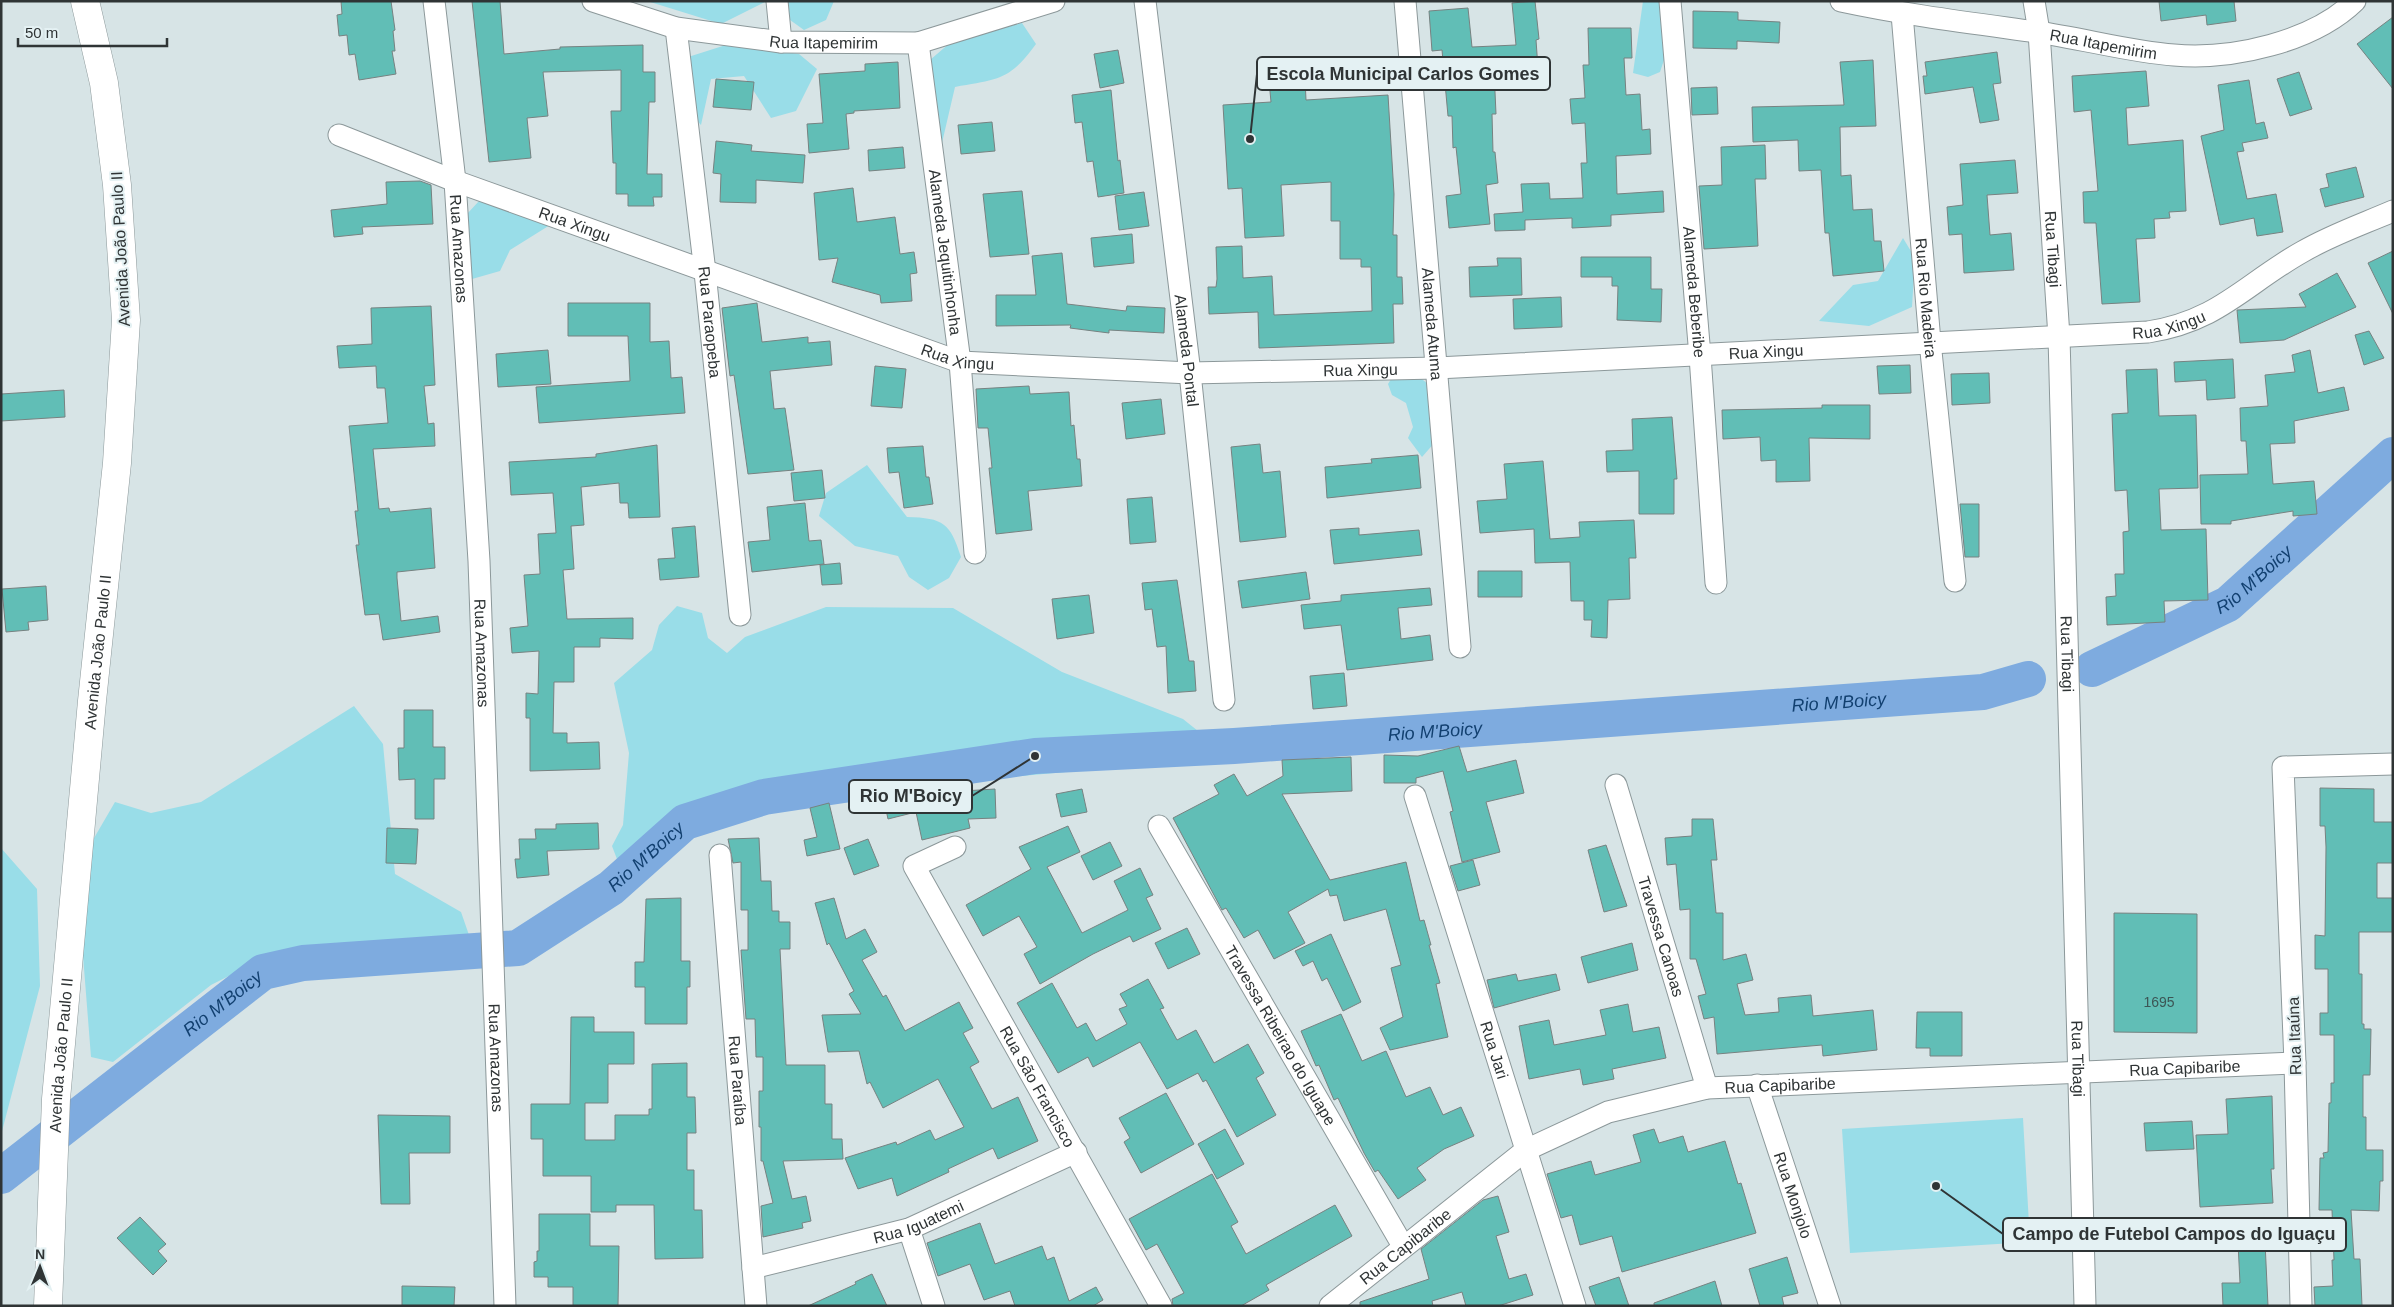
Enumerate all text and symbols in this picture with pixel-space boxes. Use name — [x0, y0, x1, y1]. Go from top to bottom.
scale bar — [18, 15, 166, 47]
text: 50 m — [25, 24, 58, 41]
street label: Rua Itapemirim — [2048, 26, 2158, 62]
street label: Rua Itapemirim — [768, 33, 878, 52]
callout: Escola Municipal Carlos Gomes — [1257, 57, 1550, 90]
text: Escola Municipal Carlos Gomes — [1266, 64, 1540, 84]
street label: Alameda Jequitinhonha — [926, 168, 964, 336]
street label: Avenida João Paulo II — [108, 171, 133, 327]
street label: Rua Amazonas — [447, 194, 471, 303]
street label: Rua Xingu — [537, 204, 613, 245]
street label: Rua Tibagi — [2042, 210, 2064, 288]
street label: Alameda Beberibe — [1680, 226, 1708, 358]
street label: Rua Rio Madeira — [1912, 237, 1940, 359]
street label: Rua Paraopeba — [695, 265, 724, 379]
street label: Alameda Atuma — [1419, 267, 1445, 381]
street label: Alameda Pontal — [1172, 293, 1201, 408]
street label: Rua Xingu — [2132, 308, 2208, 342]
street label: Rua Xingu — [919, 341, 994, 373]
street label: Rua Xingu — [1728, 341, 1804, 362]
street label: Rua Xingu — [1323, 361, 1398, 379]
water label: Rio M'Boicy — [2213, 541, 2297, 618]
street label: Avenida João Paulo II — [81, 574, 114, 730]
street label: Rua Amazonas — [471, 598, 492, 708]
street label: Rua Tibagi — [2057, 615, 2077, 692]
water label: Rio M'Boicy — [1791, 689, 1888, 716]
water label: Rio M'Boicy — [1387, 718, 1484, 745]
callout: Rio M'Boicy — [849, 780, 972, 813]
text: Rio M'Boicy — [860, 786, 962, 806]
water label: Rio M'Boicy — [604, 817, 689, 896]
street label: Travessa Canoas — [1635, 874, 1687, 999]
street label: Travessa Ribeirao do Iguape — [1221, 943, 1339, 1128]
water label: Rio M'Boicy — [179, 966, 267, 1040]
street label: Avenida João Paulo II — [47, 977, 76, 1133]
house number: 1695 — [2143, 994, 2175, 1010]
street label: Rua Itaúna — [2285, 996, 2304, 1075]
street label: Rua Amazonas — [485, 1003, 506, 1112]
street label: Rua Jari — [1477, 1019, 1511, 1081]
street label: Rua Tibagi — [2068, 1020, 2087, 1097]
street label: Rua São Francisco — [997, 1023, 1078, 1150]
street label: Rua Paraíba — [725, 1035, 750, 1126]
street label: Rua Capibaribe — [2129, 1057, 2241, 1079]
street label: Rua Capibaribe — [1724, 1075, 1836, 1096]
street label: Rua Monjolo — [1771, 1150, 1815, 1241]
street label: Rua Iguatemi — [872, 1197, 966, 1247]
street label: Rua Capibaribe — [1357, 1205, 1454, 1288]
callout: Campo de Futebol Campos do Iguaçu — [2003, 1218, 2346, 1251]
text: Campo de Futebol Campos do Iguaçu — [2012, 1224, 2336, 1244]
north arrow — [15, 1242, 65, 1292]
text: N — [35, 1246, 45, 1262]

